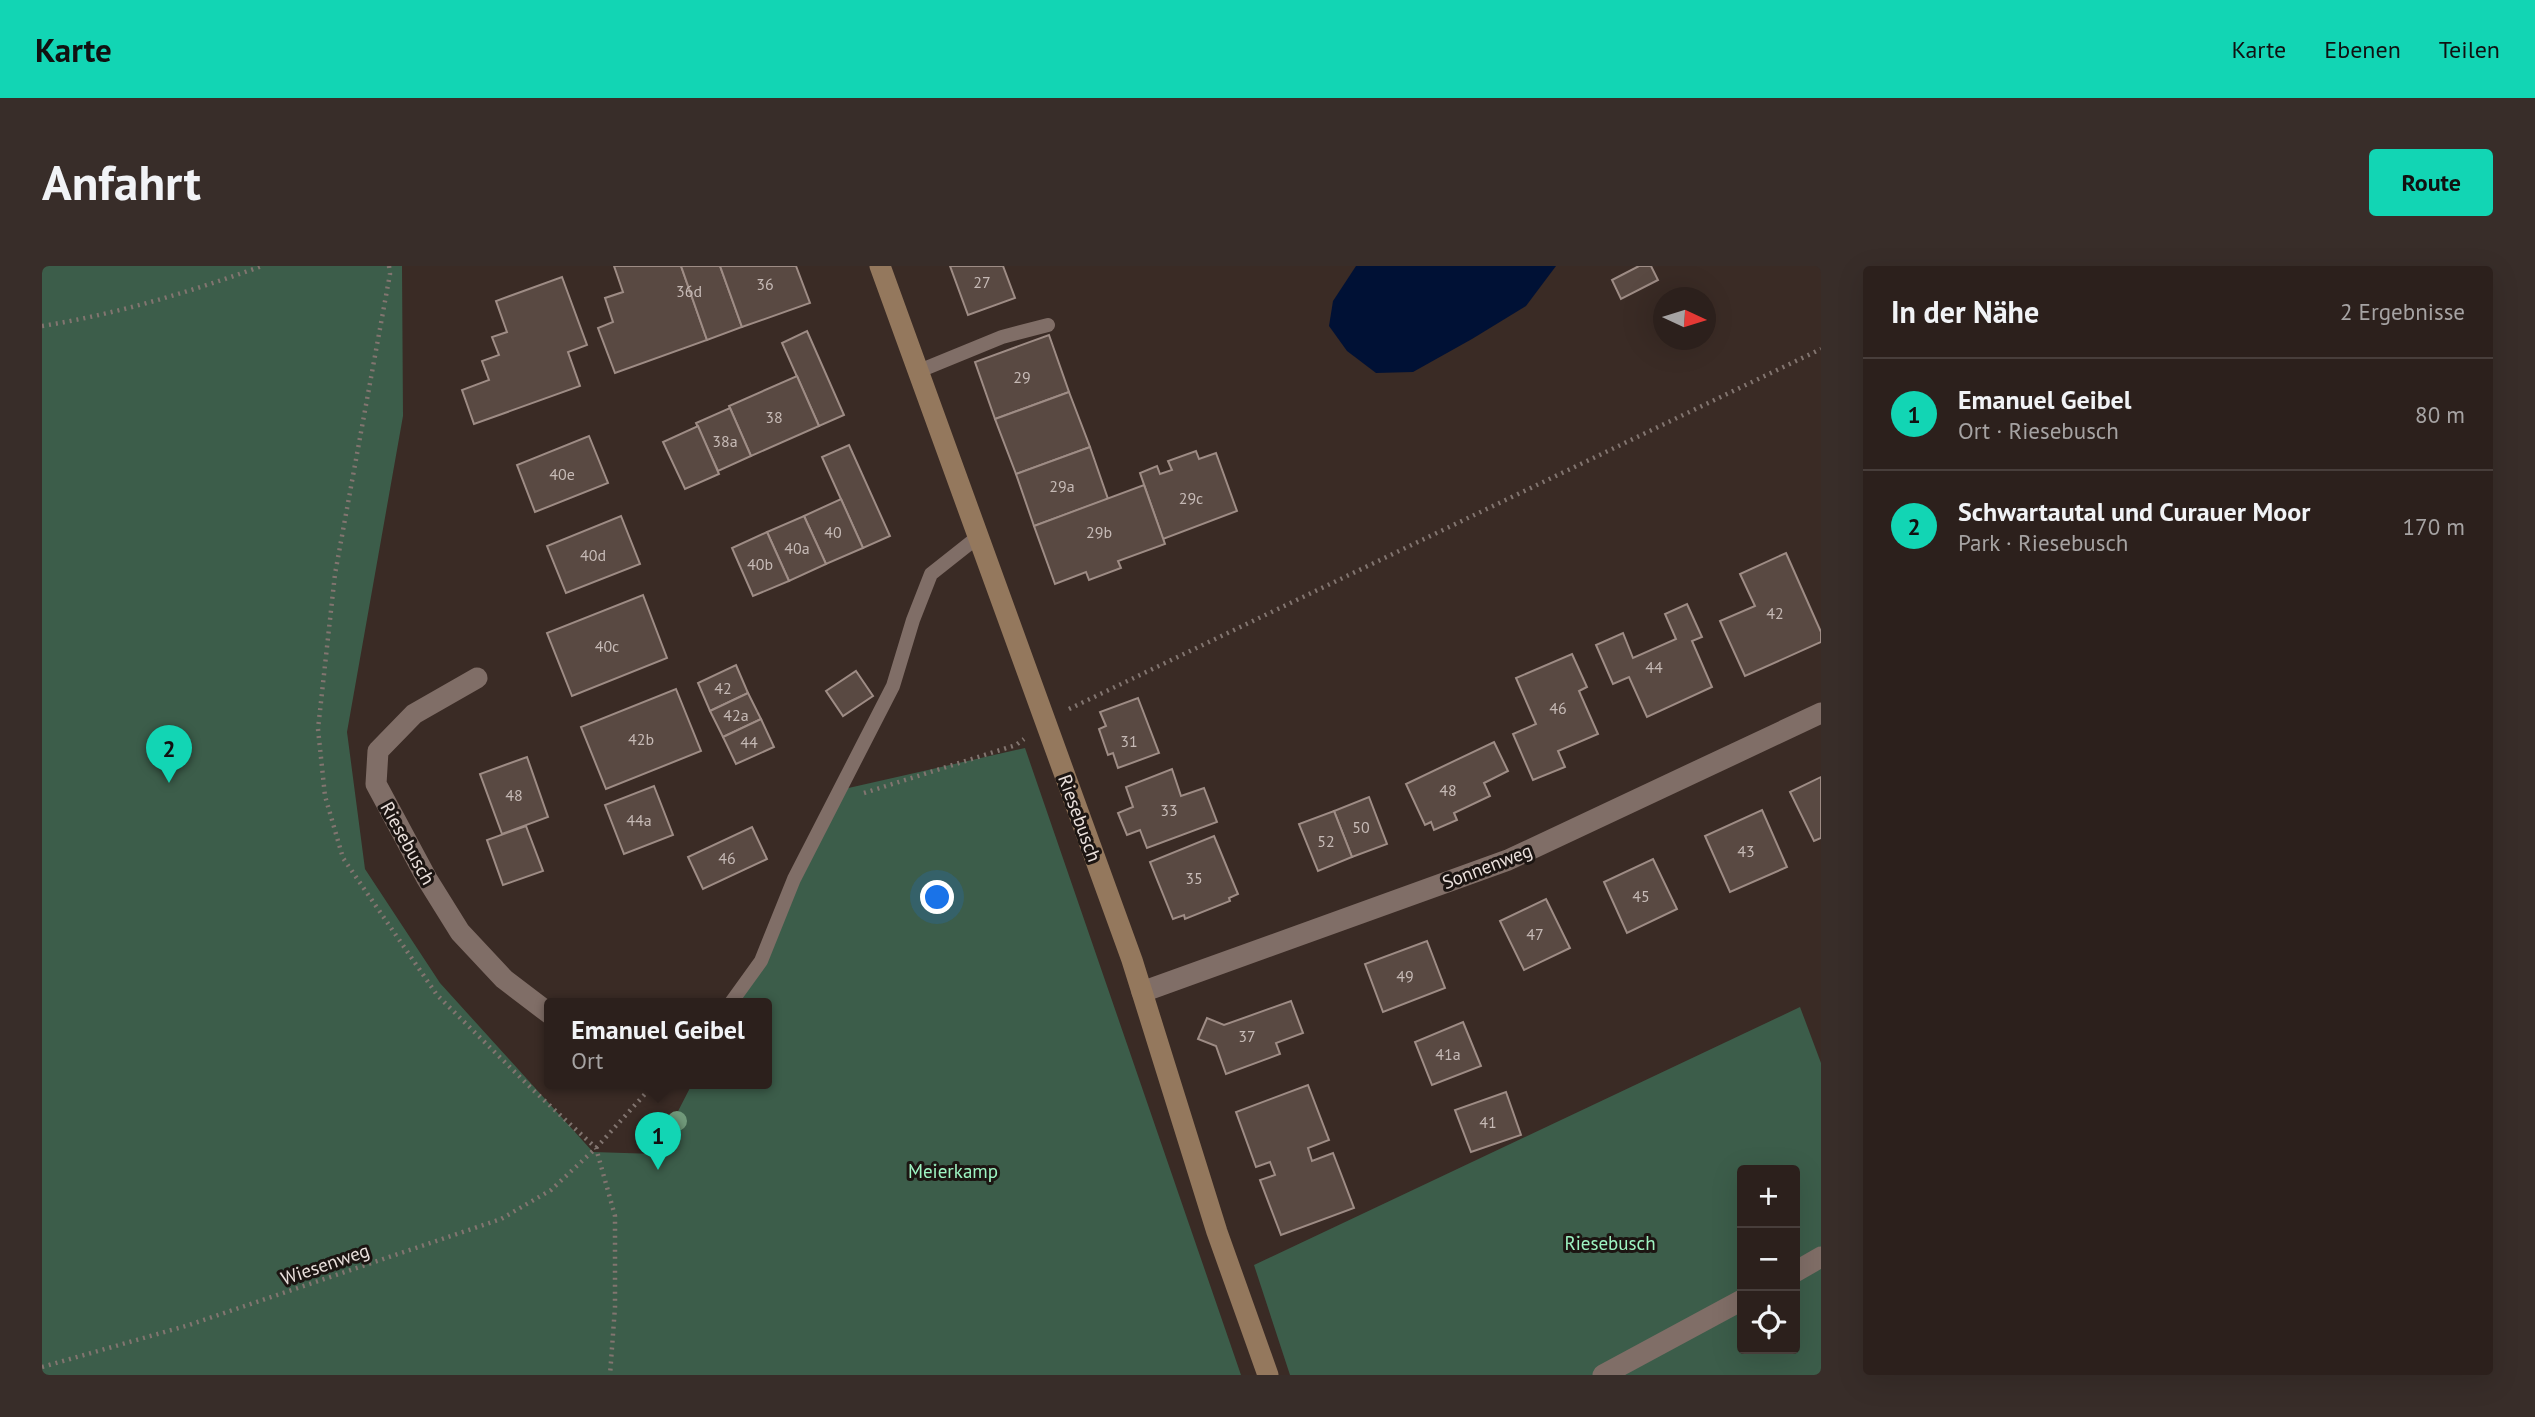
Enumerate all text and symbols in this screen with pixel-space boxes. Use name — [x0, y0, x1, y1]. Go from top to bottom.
text: Karte — [35, 28, 112, 71]
text: Karte — [2232, 34, 2286, 65]
text: Ebenen — [2324, 34, 2401, 65]
text: Teilen — [2439, 34, 2500, 65]
button: Route — [2369, 149, 2493, 216]
text: Anfahrt — [42, 150, 201, 214]
house number: 27 — [973, 272, 991, 292]
house number: 36 — [756, 274, 774, 294]
house number: 36d — [676, 281, 702, 301]
north arrow — [1653, 287, 1716, 350]
text: In der Nähe — [1891, 292, 2039, 331]
text: 2 Ergebnisse — [2340, 297, 2465, 326]
house number: 29 — [1013, 367, 1031, 387]
text: Emanuel Geibel — [1958, 383, 2131, 416]
text: 1 — [1907, 400, 1921, 429]
text: 80 m — [2415, 400, 2465, 429]
house number: 38 — [765, 407, 783, 427]
text: Ort · Riesebusch — [1958, 416, 2119, 445]
house number: 38a — [712, 431, 738, 451]
house number: 40e — [549, 464, 575, 484]
house number: 29a — [1049, 476, 1075, 496]
house number: 29c — [1179, 488, 1203, 508]
text: Schwartautal und Curauer Moor — [1958, 495, 2310, 528]
text: 2 — [1907, 512, 1921, 541]
text: 170 m — [2403, 512, 2465, 541]
house number: 40 — [824, 522, 842, 542]
house number: 29b — [1086, 522, 1112, 542]
text: Park · Riesebusch — [1958, 528, 2128, 557]
house number: 40a — [784, 538, 810, 558]
house number: 40d — [580, 545, 606, 565]
house number: 40b — [747, 554, 773, 574]
house number: 42 — [1766, 603, 1784, 623]
house number: 40c — [595, 636, 619, 656]
house number: 44 — [1645, 657, 1663, 677]
house number: 42 — [714, 678, 732, 698]
house number: 46 — [1549, 698, 1567, 718]
house number: 42a — [723, 705, 749, 725]
pin: 2 — [146, 725, 192, 783]
house number: 42b — [628, 729, 654, 749]
house number: 31 — [1120, 731, 1138, 751]
house number: 44 — [740, 732, 758, 752]
street label: Riesebusch — [1053, 771, 1107, 865]
house number: 48 — [1439, 780, 1457, 800]
house number: 48 — [505, 785, 523, 805]
street label: Riesebusch — [375, 797, 441, 889]
house number: 33 — [1160, 800, 1178, 820]
house number: 44a — [626, 810, 652, 830]
house number: 50 — [1352, 817, 1370, 837]
house number: 52 — [1317, 831, 1335, 851]
street label: Sonnenweg — [1439, 838, 1535, 894]
house number: 43 — [1737, 841, 1755, 861]
house number: 46 — [718, 848, 736, 868]
house number: 35 — [1185, 868, 1203, 888]
your location — [920, 880, 954, 914]
house number: 45 — [1632, 886, 1650, 906]
house number: 47 — [1526, 924, 1544, 944]
house number: 49 — [1396, 966, 1414, 986]
popup — [544, 998, 772, 1089]
text: Emanuel Geibel — [571, 1013, 745, 1046]
house number: 37 — [1238, 1026, 1256, 1046]
house number: 41a — [1435, 1044, 1461, 1064]
text: Ort — [571, 1046, 603, 1075]
pin: 1 — [635, 1112, 681, 1170]
house number: 41 — [1479, 1112, 1497, 1132]
park label: Meierkamp — [908, 1159, 998, 1183]
map controls — [1737, 1165, 1800, 1354]
button: + — [1737, 1165, 1800, 1228]
button: − — [1737, 1228, 1800, 1291]
park label: Riesebusch — [1564, 1231, 1656, 1255]
street label: Wiesenweg — [278, 1238, 372, 1290]
button: locate — [1737, 1291, 1800, 1354]

